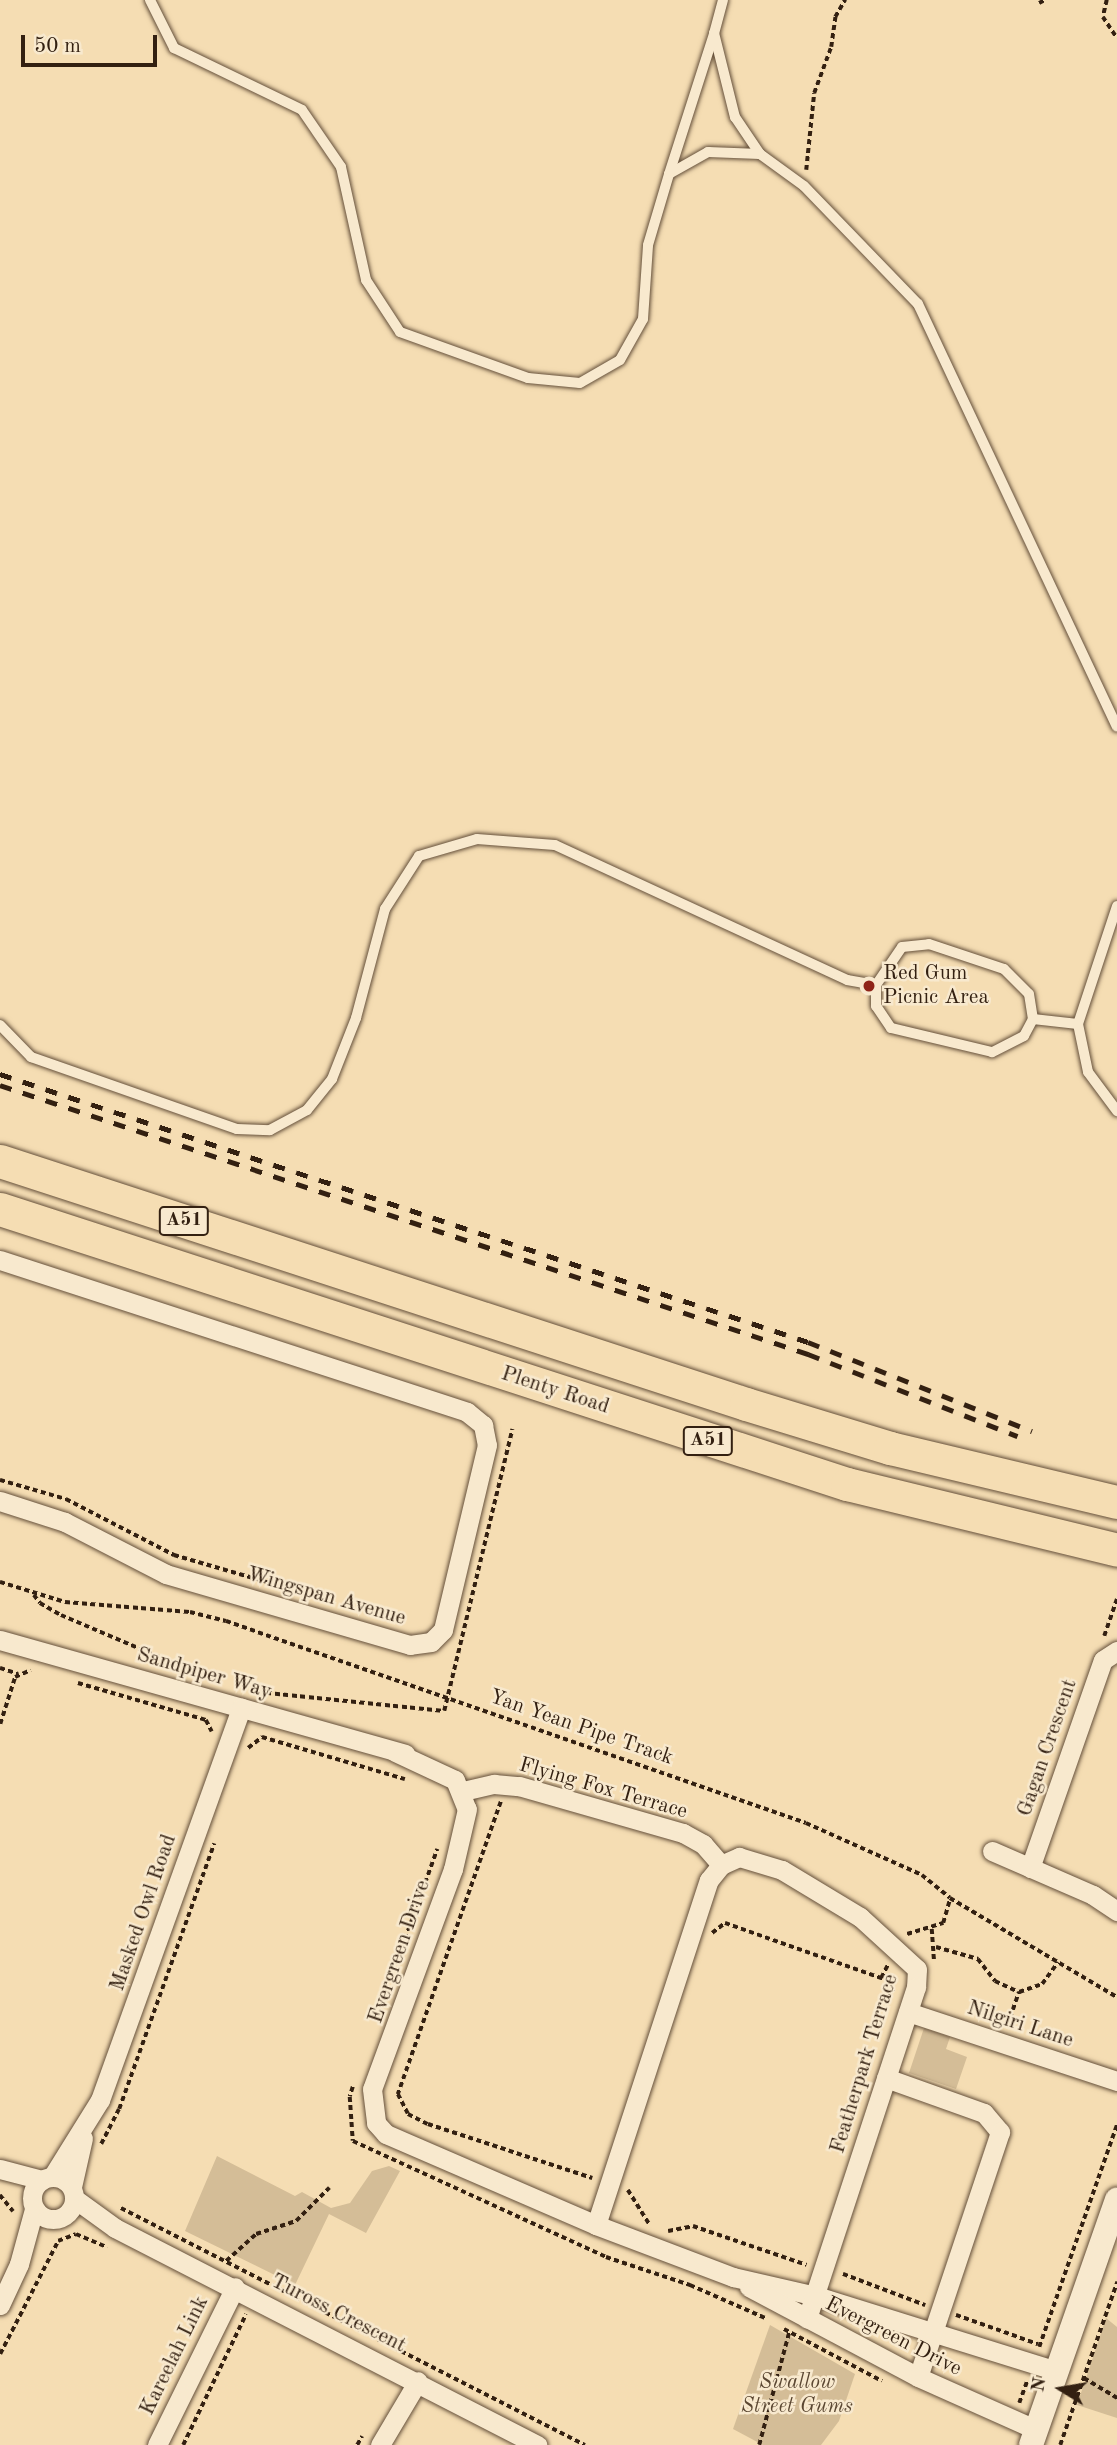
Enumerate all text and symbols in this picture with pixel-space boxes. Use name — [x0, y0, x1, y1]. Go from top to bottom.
scale bar — [24, 21, 161, 65]
text: 50 m — [34, 36, 81, 57]
place label: Red Gum Picnic Area — [883, 961, 989, 1011]
marker: Red Gum Picnic Area — [861, 978, 877, 994]
road number: A51 — [158, 1205, 210, 1236]
street label: Plenty Road — [498, 1362, 612, 1420]
road number: A51 — [682, 1426, 734, 1456]
street label: Wingspan Avenue — [244, 1562, 408, 1632]
street label: Sandpiper Way — [134, 1643, 274, 1705]
street label: Gagan Crescent — [1013, 1676, 1083, 1820]
street label: Yan Yean Pipe Track — [486, 1685, 676, 1771]
street label: Flying Fox Terrace — [516, 1753, 690, 1825]
street label: Masked Owl Road — [105, 1831, 183, 1995]
street label: Evergreen Drive — [364, 1877, 436, 2027]
street label: Featherpark Terrace — [826, 1971, 904, 2157]
street label: Nilgiri Lane — [964, 1996, 1076, 2054]
street label: Tuross Crescent — [266, 2269, 410, 2359]
street label: Kareelah Link — [135, 2292, 215, 2420]
street label: Evergreen Drive — [821, 2292, 965, 2382]
north arrow — [1026, 2354, 1096, 2424]
park label: Swallow Street Gums — [741, 2370, 853, 2420]
text: N — [1029, 2376, 1051, 2394]

